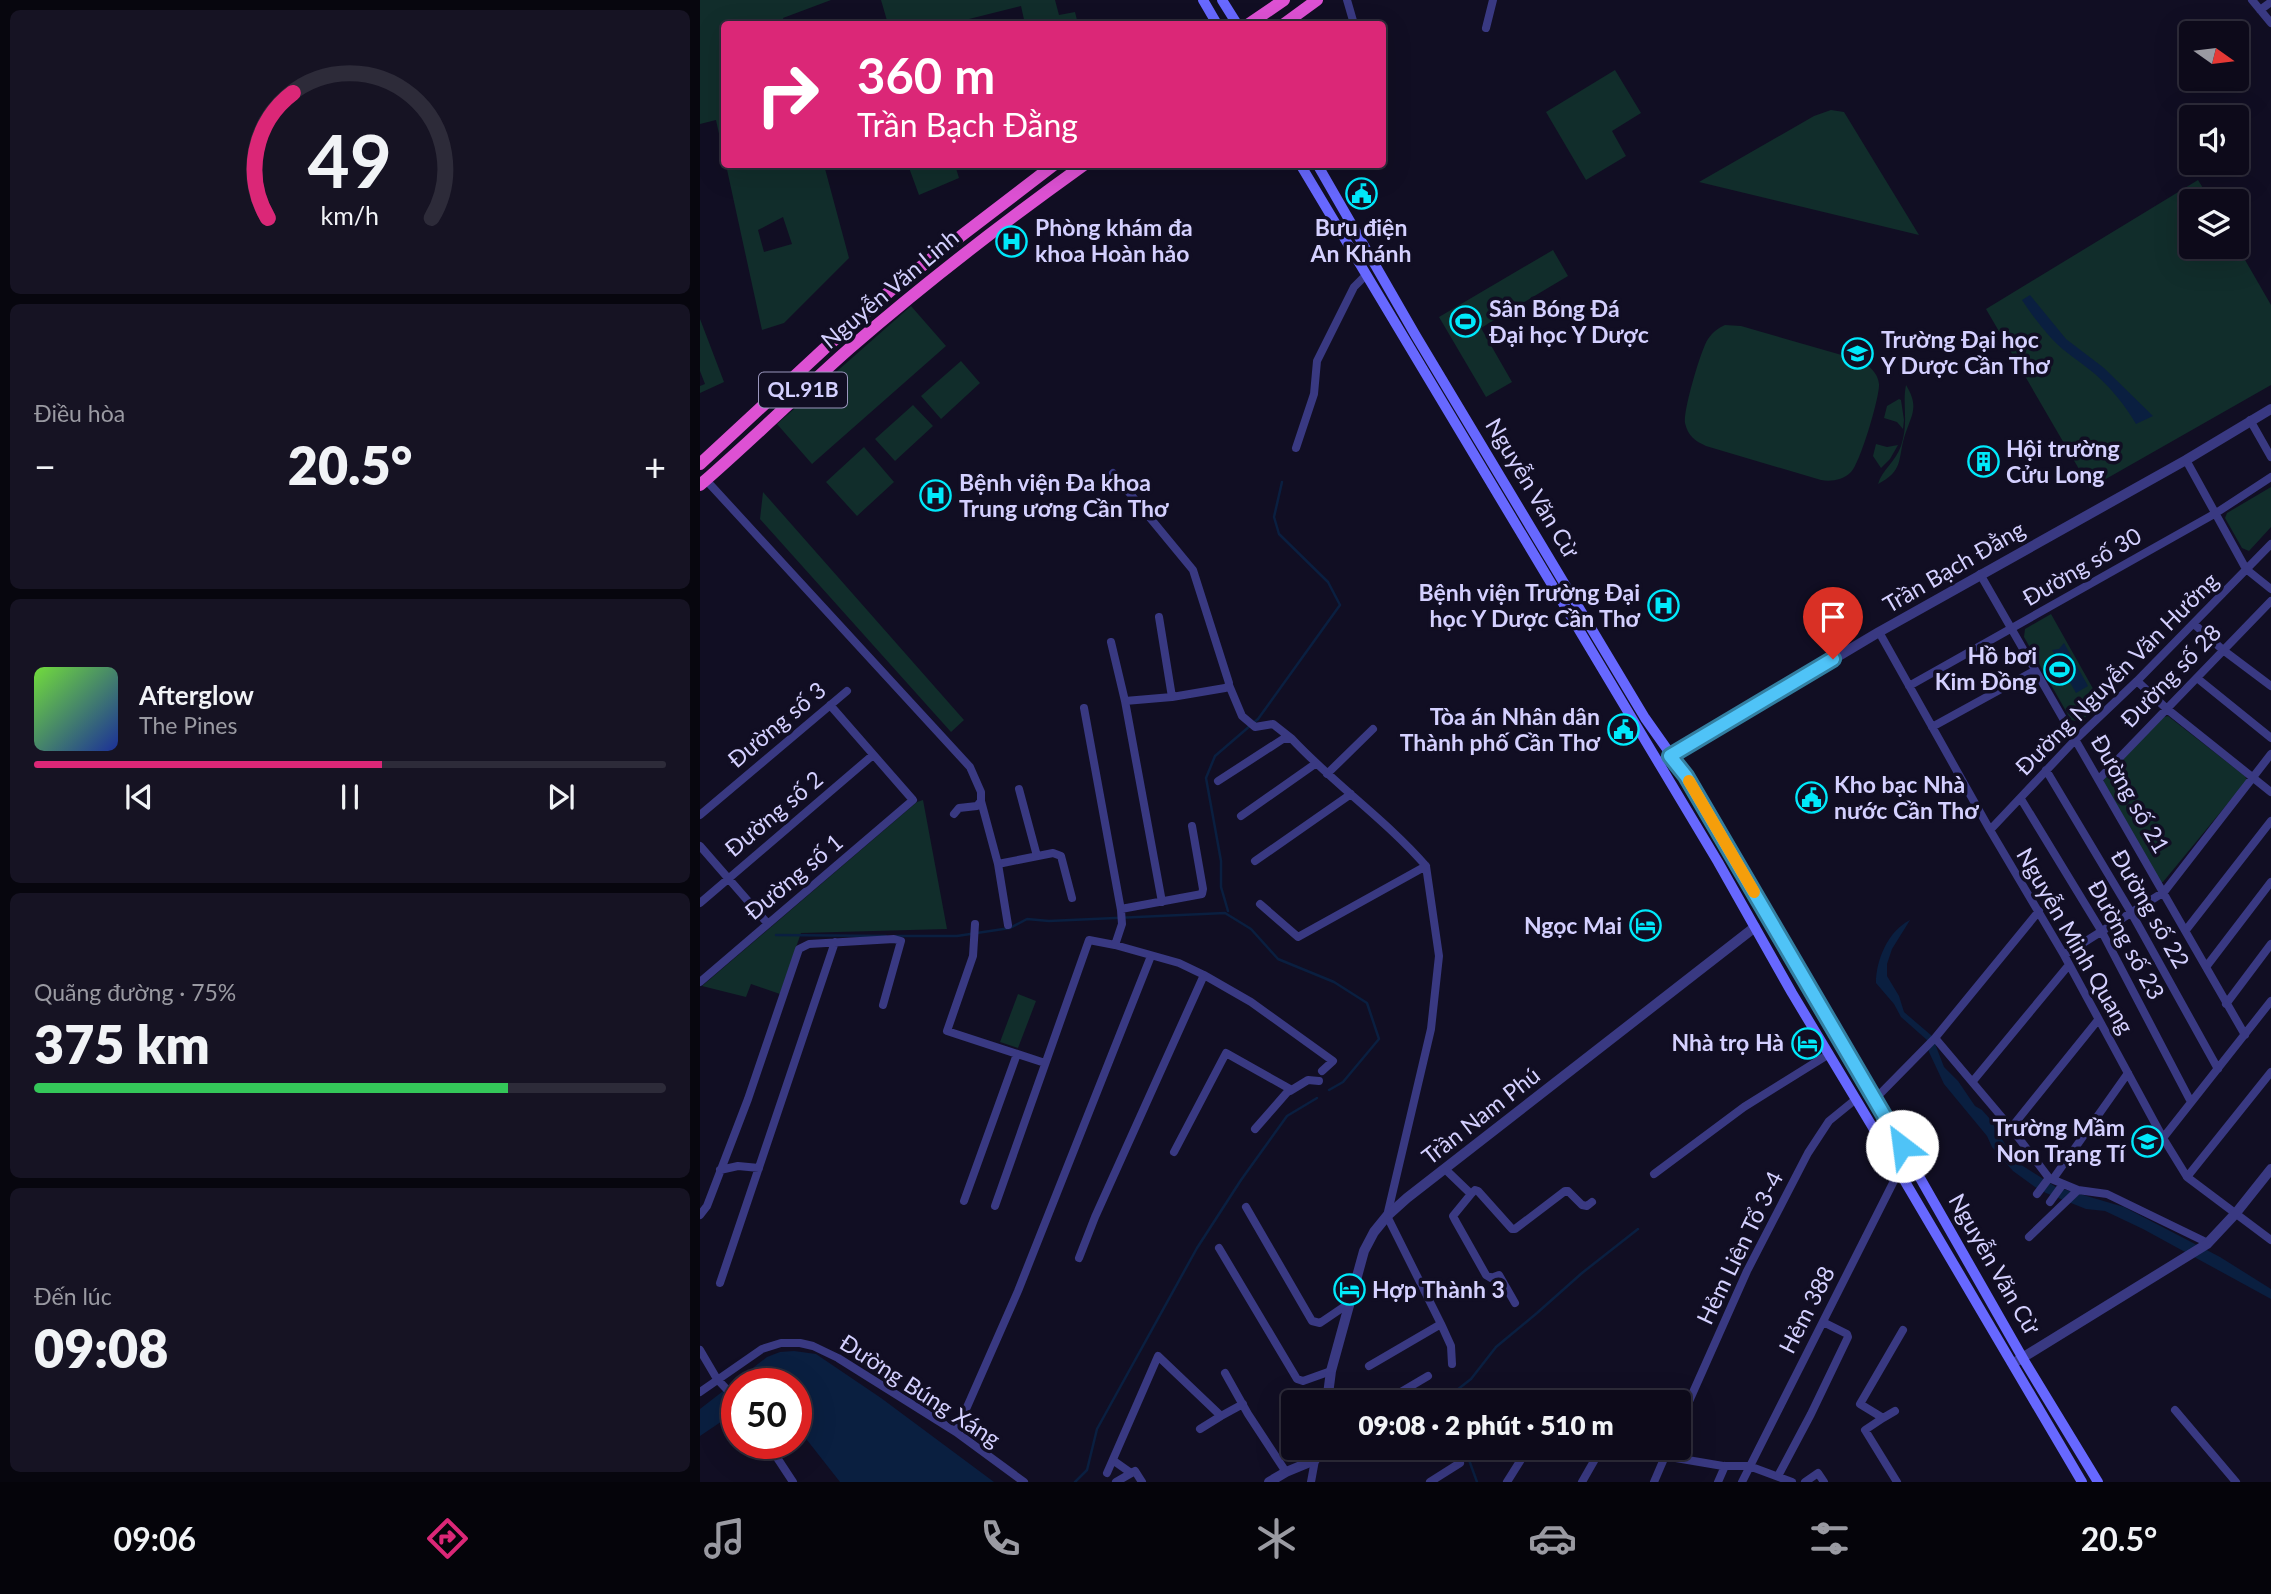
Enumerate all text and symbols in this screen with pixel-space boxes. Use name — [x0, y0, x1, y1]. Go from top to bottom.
north arrow — [2179, 21, 2249, 91]
map controls — [2179, 21, 2249, 259]
text: 360 m — [857, 46, 995, 104]
icon: right — [742, 49, 833, 140]
text: Trần Bạch Đằng — [857, 105, 1078, 144]
button: sound — [2179, 105, 2249, 175]
text: 49 — [308, 117, 392, 205]
public building icon: Bưu điện An Khánh — [1344, 177, 1378, 211]
button: layers — [2179, 189, 2249, 259]
text: km/h — [321, 200, 379, 230]
place label: Phòng khám đa khoa Hoàn hảo — [1035, 213, 1193, 267]
place label: Bưu điện An Khánh — [1310, 213, 1411, 267]
street label: Nguyễn Văn Linh — [815, 223, 964, 354]
hospital icon: Phòng khám đa khoa Hoàn hảo — [995, 224, 1029, 258]
place label: Sân Bóng Đá Đại học Y Dược — [1488, 294, 1649, 348]
sports icon: Sân Bóng Đá Đại học Y Dược — [1449, 305, 1483, 339]
place label: Trường Đại học Y Dược Cần Thơ — [1880, 325, 2050, 379]
school or university icon: Trường Đại học Y Dược Cần Thơ — [1841, 336, 1875, 370]
road number: QL.91B — [759, 372, 847, 408]
text: Điều hòa — [34, 399, 125, 427]
street label: Nguyễn Văn Cừ — [1480, 413, 1586, 563]
text: 20.5° — [288, 434, 412, 496]
place label: Hội trường Cửu Long — [2006, 434, 2120, 488]
text: − — [34, 443, 56, 489]
text: + — [644, 443, 666, 489]
building icon: Hội trường Cửu Long — [1966, 445, 2000, 479]
place label: Bệnh viện Đa khoa Trung ương Cần Thơ — [959, 468, 1169, 522]
hospital icon: Bệnh viện Đa khoa Trung ương Cần Thơ — [919, 479, 953, 513]
street label: Trần Bạch Đằng — [1878, 514, 2029, 618]
street label: Đường số 30 — [2017, 521, 2146, 611]
street label: Đường Nguyễn Văn Hưởng — [2009, 566, 2224, 780]
place label: Bệnh viện Trường Đại học Y Dược Cần Thơ — [1419, 578, 1641, 632]
pin — [1803, 587, 1863, 659]
hospital icon: Bệnh viện Trường Đại học Y Dược Cần Thơ — [1646, 589, 1680, 623]
icon: arrive — [1814, 598, 1852, 636]
street label: Đường số 28 — [2114, 618, 2226, 733]
place label: Hồ bơi Kim Đồng — [1935, 641, 2037, 695]
sports icon: Hồ bơi Kim Đồng — [2043, 652, 2077, 686]
street label: Đường số 3 — [722, 675, 831, 773]
text: Afterglow — [139, 679, 254, 711]
place label: Tòa án Nhân dân Thành phố Cần Thơ — [1400, 702, 1601, 756]
text: The Pines — [139, 711, 237, 739]
public building icon: Tòa án Nhân dân Thành phố Cần Thơ — [1606, 713, 1640, 747]
street label: Đường số 21 — [2086, 729, 2176, 858]
street label: Đường số 2 — [719, 764, 828, 862]
place label: Kho bạc Nhà nước Cần Thơ — [1834, 770, 1979, 824]
icon: previous — [120, 778, 158, 816]
icon: pause — [331, 778, 369, 816]
icon: next — [542, 778, 580, 816]
public building icon: Kho bạc Nhà nước Cần Thơ — [1794, 781, 1828, 815]
street label: Đường số 1 — [739, 827, 848, 925]
street label: Nguyễn Minh Quang — [2011, 843, 2140, 1038]
street label: Đường số 22 — [2106, 844, 2196, 973]
street label: Đường số 23 — [2083, 875, 2171, 1004]
hotel icon: Ngọc Mai — [1628, 909, 1662, 943]
place label: Ngọc Mai — [1524, 911, 1622, 939]
text: Quãng đường · 75% — [34, 978, 236, 1006]
text: 375 km — [34, 1013, 210, 1075]
hotel icon: Nhà trọ Hà — [1790, 1026, 1824, 1060]
place label: Nhà trọ Hà — [1672, 1028, 1784, 1056]
street label: Trần Nam Phú — [1416, 1060, 1545, 1170]
position arrow — [1865, 1109, 1939, 1183]
place label: Trường Mầm Non Trạng Tí — [1993, 1113, 2126, 1167]
school or university icon: Trường Mầm Non Trạng Tí — [2131, 1124, 2165, 1158]
street label: Hẻm Liên Tổ 3-4 — [1690, 1166, 1788, 1329]
street label: Nguyễn Văn Cừ — [1943, 1188, 2047, 1339]
street label: Hẻm 388 — [1772, 1261, 1840, 1358]
hotel icon: Hợp Thành 3 — [1332, 1273, 1366, 1307]
place label: Hợp Thành 3 — [1372, 1275, 1505, 1303]
text: Đến lúc — [34, 1282, 112, 1310]
text: 09:08 — [34, 1317, 168, 1379]
street label: Đường Búng Xáng — [835, 1328, 1006, 1453]
speed limit sign: 50 — [721, 1368, 812, 1459]
text: 09:08 · 2 phút · 510 m — [1358, 1409, 1614, 1441]
icon: directions — [423, 1514, 472, 1563]
icon: music — [700, 1514, 749, 1563]
icon: phone — [976, 1514, 1025, 1563]
icon: climate — [1252, 1514, 1301, 1563]
icon: car — [1528, 1514, 1577, 1563]
icon: filters — [1805, 1514, 1854, 1563]
text: 09:06 — [114, 1519, 196, 1558]
text: 20.5° — [2081, 1519, 2157, 1558]

